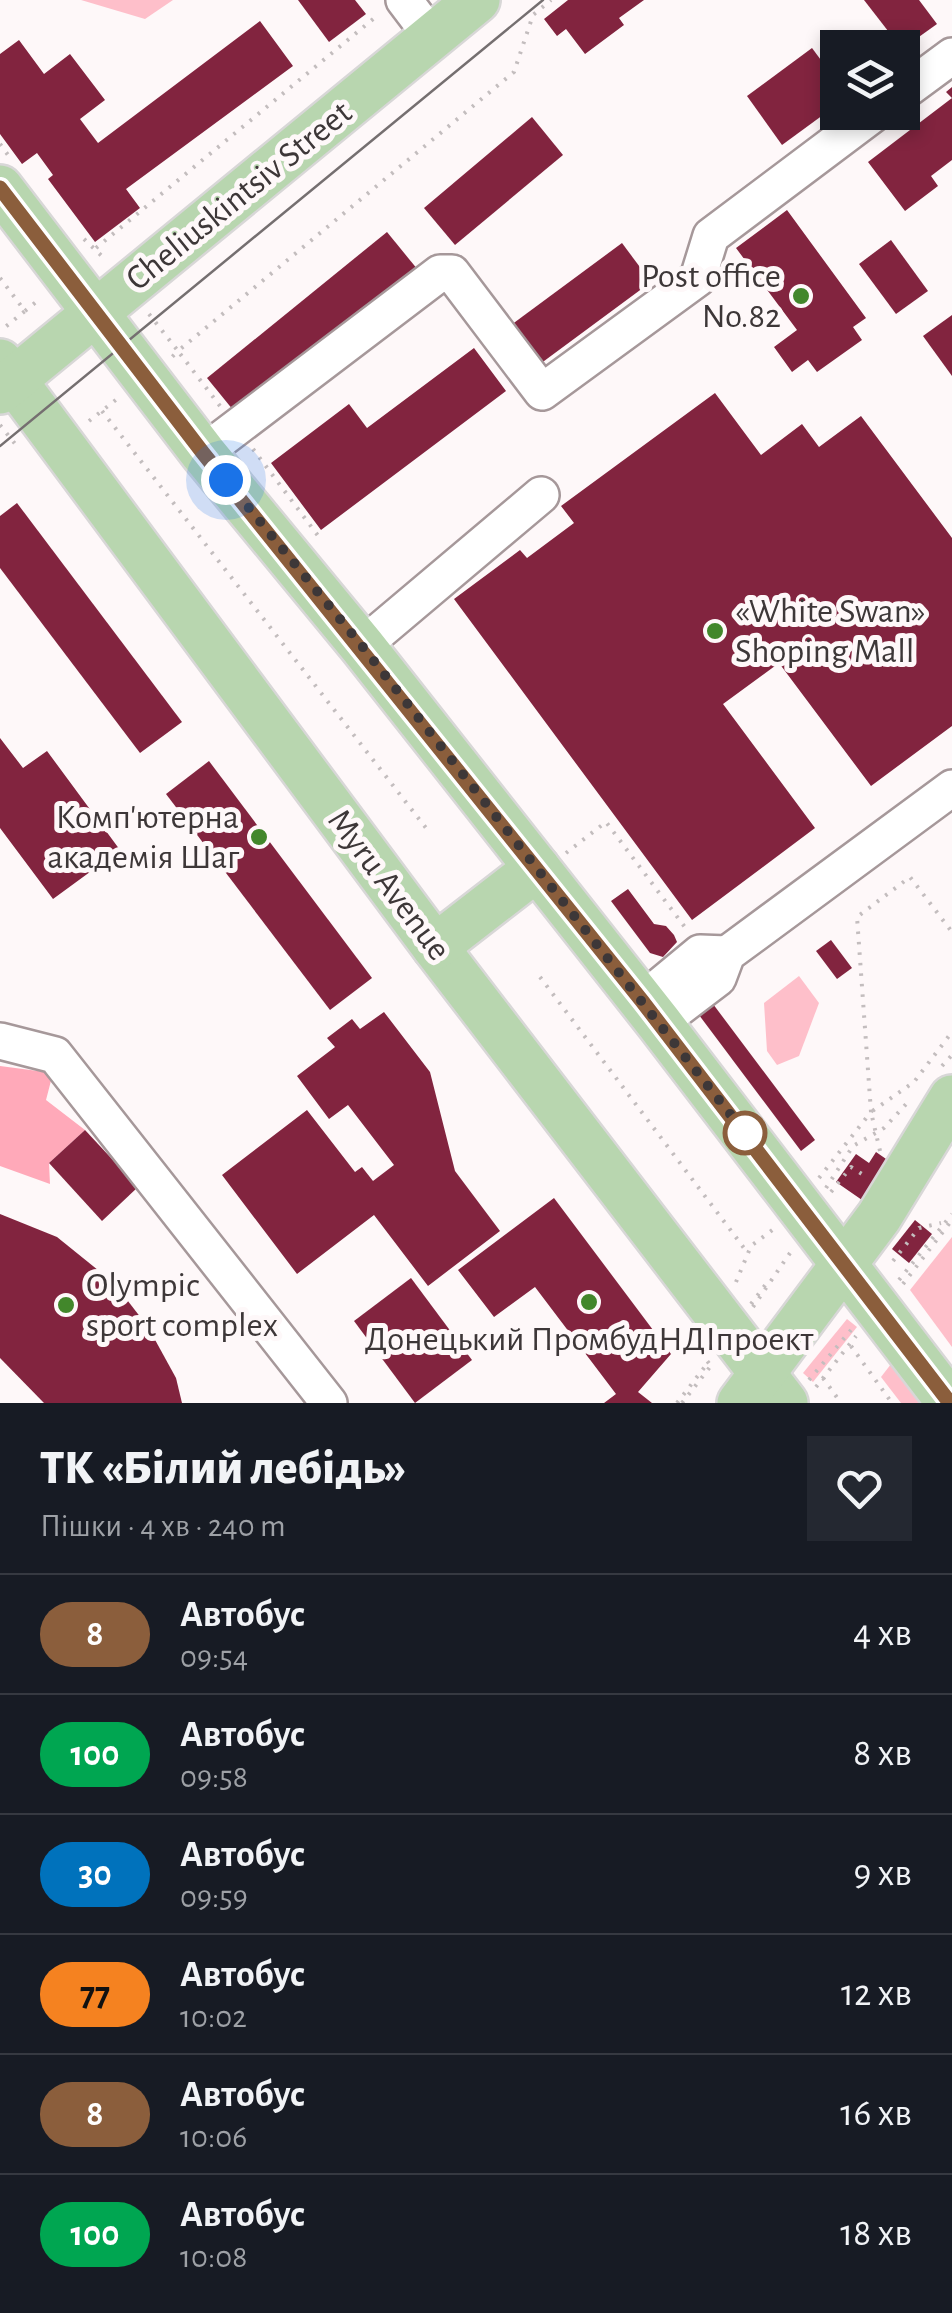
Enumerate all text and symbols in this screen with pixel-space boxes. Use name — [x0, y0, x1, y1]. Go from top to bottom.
map controls — [820, 30, 920, 130]
button: layers — [820, 30, 920, 130]
street label: Cheliuskintsiv Street — [120, 95, 358, 297]
place label: Post office No.82 — [641, 259, 781, 334]
marker: Post office No.82 — [790, 285, 812, 307]
your location — [201, 455, 251, 505]
place label: «White Swan» Shoping Mall — [735, 594, 926, 669]
marker: «White Swan» Shoping Mall — [704, 620, 726, 642]
place label: Комп'ютерна академія Шаг — [47, 800, 240, 875]
street label: Myru Avenue — [321, 803, 457, 967]
marker: Комп'ютерна академія Шаг — [248, 826, 270, 848]
unlabelled marker — [724, 1112, 766, 1154]
place label: Olympic sport complex — [86, 1268, 278, 1343]
marker: Донецький ПромбудНДІпроект — [578, 1291, 600, 1313]
marker: Olympic sport complex — [55, 1294, 77, 1316]
place label: Донецький ПромбудНДІпроект — [365, 1322, 814, 1357]
button: heart — [807, 1436, 912, 1541]
text: ТК «Білий лебідь» — [40, 1445, 407, 1493]
text: Пішки · 4 хв · 240 m — [40, 1510, 286, 1542]
text: Автобус — [180, 1596, 305, 1634]
text: 4 хв — [853, 1615, 912, 1653]
text: 8 — [86, 1617, 104, 1652]
text: 09:54 — [180, 1641, 248, 1673]
text: Автобус — [180, 1716, 305, 1754]
text: 8 хв — [853, 1735, 912, 1773]
text: 100 — [70, 1737, 120, 1772]
text: 09:58 — [180, 1761, 248, 1793]
text: Автобус — [180, 1836, 305, 1874]
text: 9 хв — [853, 1855, 912, 1893]
text: 30 — [78, 1857, 112, 1892]
text: 09:59 — [180, 1881, 248, 1913]
text: Автобус — [180, 1956, 305, 1994]
text: 12 хв — [841, 1975, 912, 2013]
text: 77 — [80, 1977, 110, 2012]
text: 10:02 — [180, 2001, 247, 2033]
text: Автобус — [180, 2076, 305, 2114]
text: 16 хв — [840, 2095, 912, 2133]
text: 8 — [86, 2097, 104, 2132]
text: 10:06 — [180, 2121, 247, 2153]
text: Автобус — [180, 2196, 305, 2234]
text: 18 хв — [840, 2215, 912, 2253]
text: 100 — [70, 2217, 120, 2252]
text: 10:08 — [180, 2241, 247, 2273]

